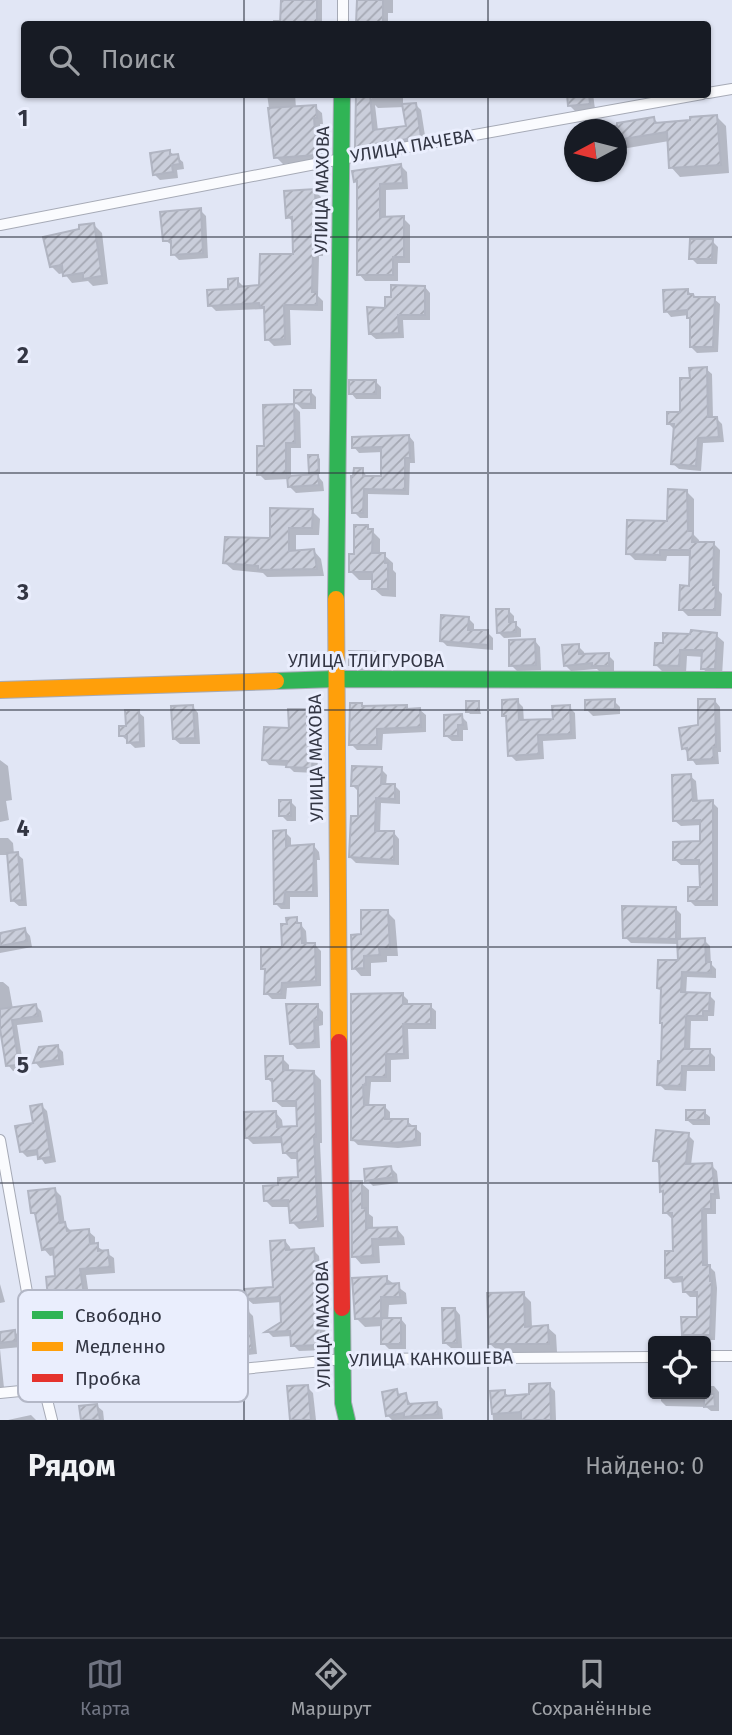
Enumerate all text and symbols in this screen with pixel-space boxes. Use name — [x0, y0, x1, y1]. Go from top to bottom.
search box — [21, 21, 711, 98]
icon: search — [45, 41, 83, 79]
text: Поиск — [101, 44, 175, 75]
text: 1 — [18, 104, 28, 132]
north arrow — [564, 119, 627, 182]
street label: УЛИЦА ПАЧЕВА — [349, 124, 476, 168]
street label: УЛИЦА МАХОВА — [310, 125, 334, 254]
text: 2 — [17, 341, 29, 369]
text: 3 — [16, 578, 29, 606]
street label: УЛИЦА ТЛИГУРОВА — [288, 650, 445, 672]
street label: УЛИЦА МАХОВА — [304, 693, 328, 822]
text: 4 — [17, 814, 30, 842]
text: 5 — [17, 1051, 29, 1079]
street label: УЛИЦА МАХОВА — [311, 1260, 335, 1389]
legend — [18, 1290, 248, 1402]
text: Свободно — [75, 1304, 162, 1327]
text: Медленно — [75, 1335, 166, 1358]
map controls — [648, 1336, 711, 1399]
button: locate — [648, 1336, 711, 1399]
street label: УЛИЦА КАНКОШЕВА — [349, 1347, 514, 1371]
text: Пробка — [75, 1367, 141, 1390]
text: Рядом — [28, 1448, 116, 1484]
text: Найдено: 0 — [585, 1452, 704, 1480]
tab: Карта — [80, 1655, 130, 1720]
tab: Маршрут — [291, 1655, 371, 1720]
tab: Сохранённые — [532, 1655, 652, 1720]

